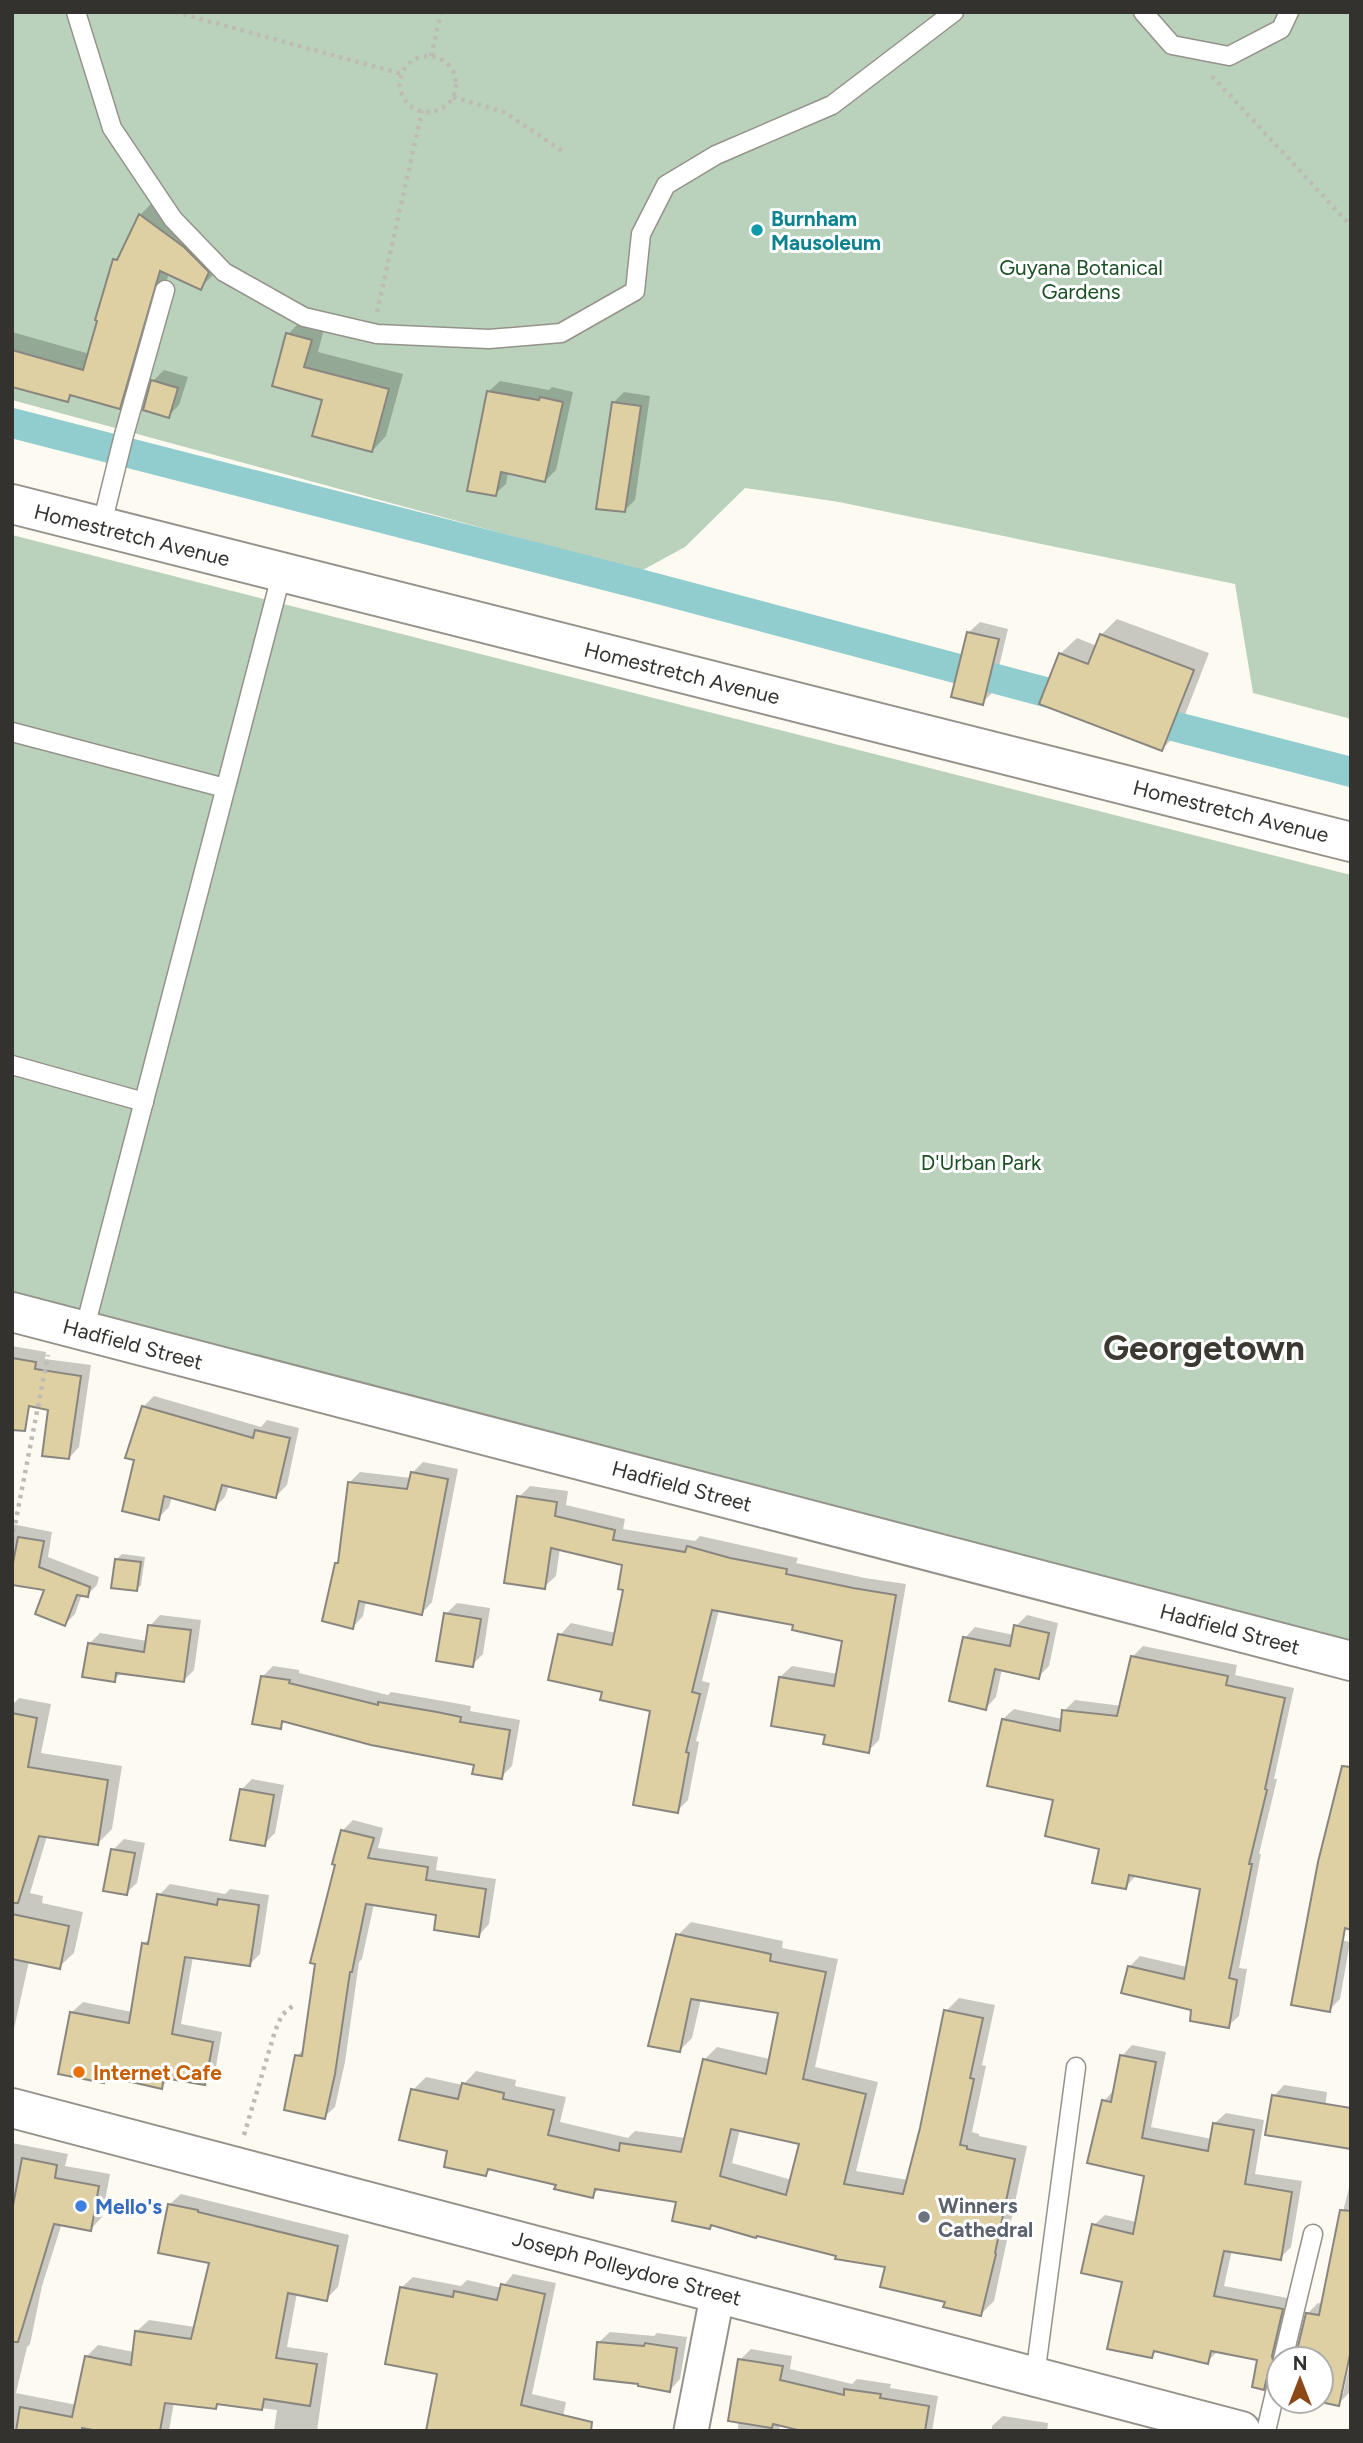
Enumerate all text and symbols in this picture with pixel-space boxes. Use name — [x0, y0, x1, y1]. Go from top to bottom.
place label: Burnham Mausoleum — [771, 206, 881, 255]
marker: Burnham Mausoleum — [749, 222, 765, 238]
park label: Guyana Botanical Gardens — [999, 255, 1163, 304]
street label: Homestretch Avenue — [32, 499, 232, 571]
street label: Homestretch Avenue — [582, 637, 782, 709]
street label: Homestretch Avenue — [1131, 775, 1331, 847]
park label: D'Urban Park — [921, 1150, 1042, 1175]
street label: Hadfield Street — [60, 1313, 206, 1375]
district label: Georgetown — [1103, 1327, 1305, 1369]
street label: Hadfield Street — [609, 1455, 755, 1517]
street label: Hadfield Street — [1157, 1598, 1303, 1660]
place label: Internet Cafe — [93, 2060, 222, 2085]
marker: Internet Cafe — [71, 2064, 87, 2080]
place label: Winners Cathedral — [938, 2193, 1033, 2242]
place label: Mello's — [95, 2194, 162, 2219]
marker: Mello's — [73, 2198, 89, 2214]
marker: Winners Cathedral — [916, 2209, 932, 2225]
street label: Joseph Polleydore Street — [510, 2225, 744, 2311]
north arrow — [1265, 2345, 1335, 2415]
text: N — [1293, 2352, 1307, 2375]

